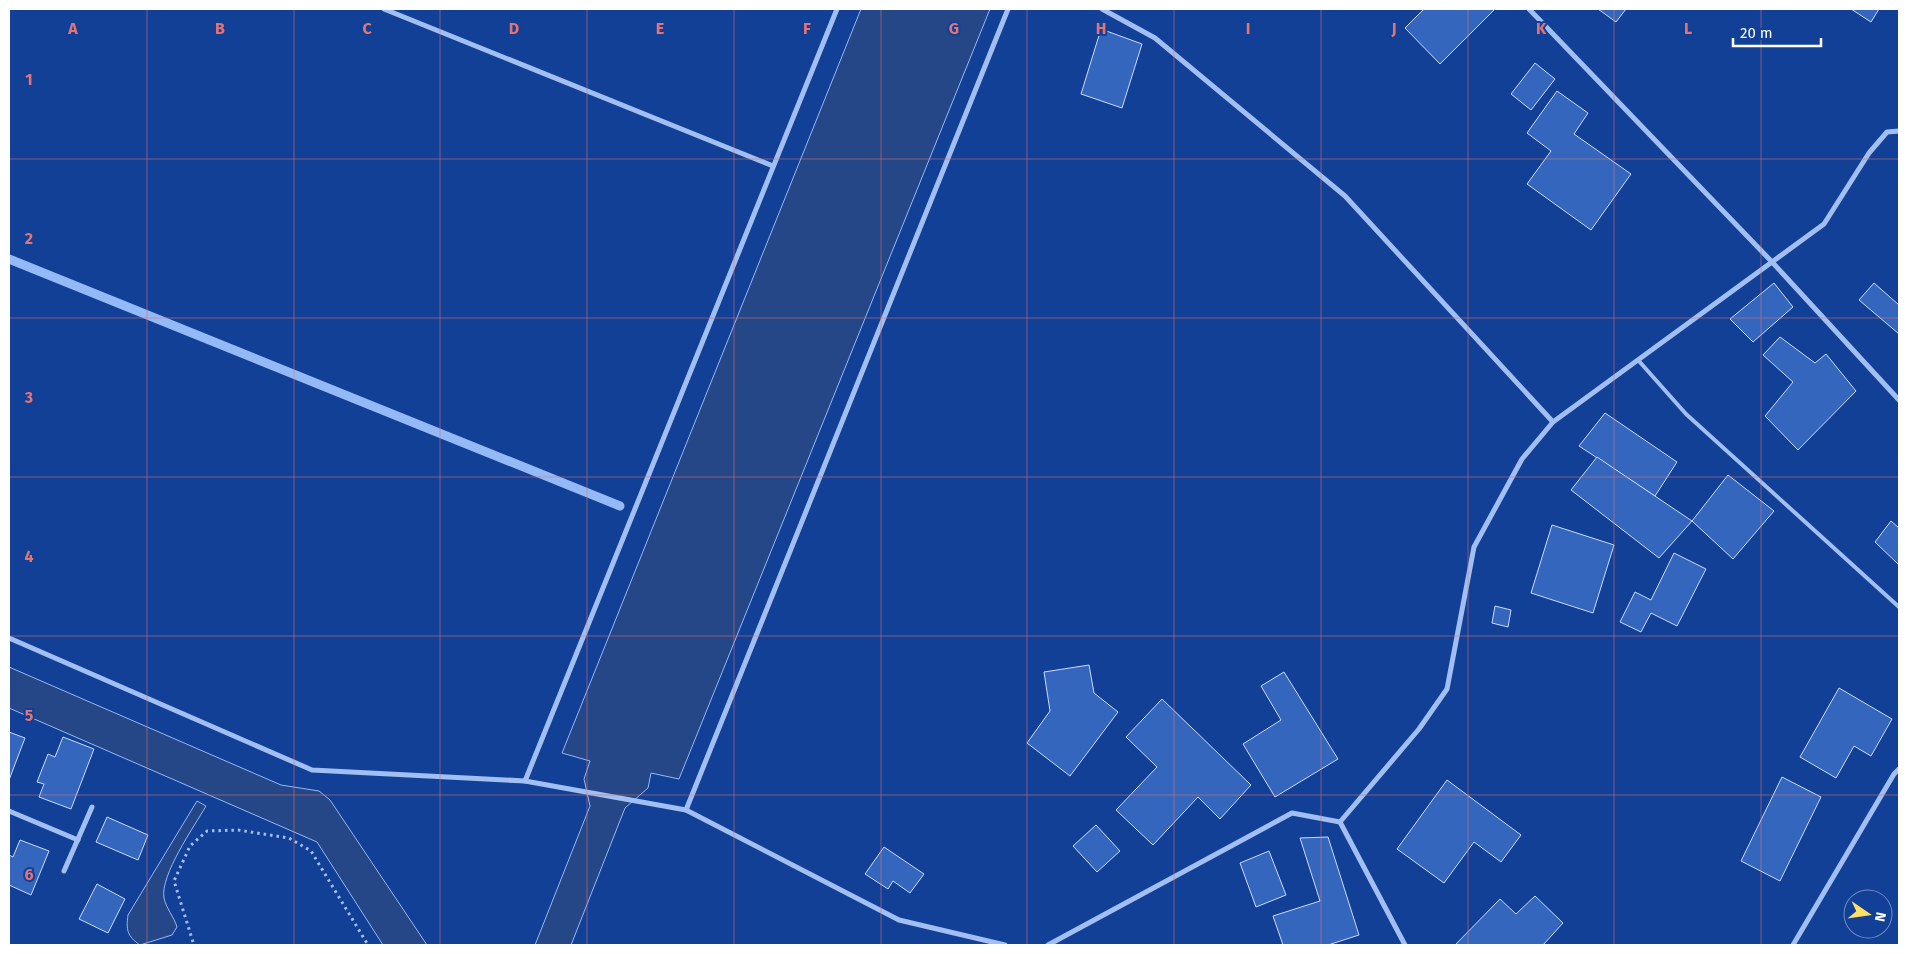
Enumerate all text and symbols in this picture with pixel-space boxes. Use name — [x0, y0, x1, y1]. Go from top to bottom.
scale bar — [1733, 15, 1820, 47]
text: A — [67, 19, 78, 38]
text: B — [215, 19, 225, 38]
text: C — [362, 19, 372, 38]
text: D — [509, 19, 519, 38]
text: E — [656, 19, 664, 38]
text: F — [803, 19, 811, 38]
text: G — [949, 19, 959, 38]
text: H — [1096, 19, 1106, 38]
text: I — [1246, 19, 1250, 38]
text: J — [1390, 19, 1397, 38]
text: K — [1536, 19, 1547, 38]
text: L — [1684, 19, 1692, 38]
text: 20 m — [1740, 24, 1773, 42]
text: 1 — [25, 70, 33, 89]
text: 2 — [25, 229, 33, 248]
text: 3 — [24, 388, 33, 407]
text: 4 — [24, 547, 34, 566]
text: 5 — [25, 706, 34, 725]
text: 6 — [24, 865, 34, 884]
north arrow — [1843, 889, 1893, 939]
text: N — [1871, 910, 1890, 923]

